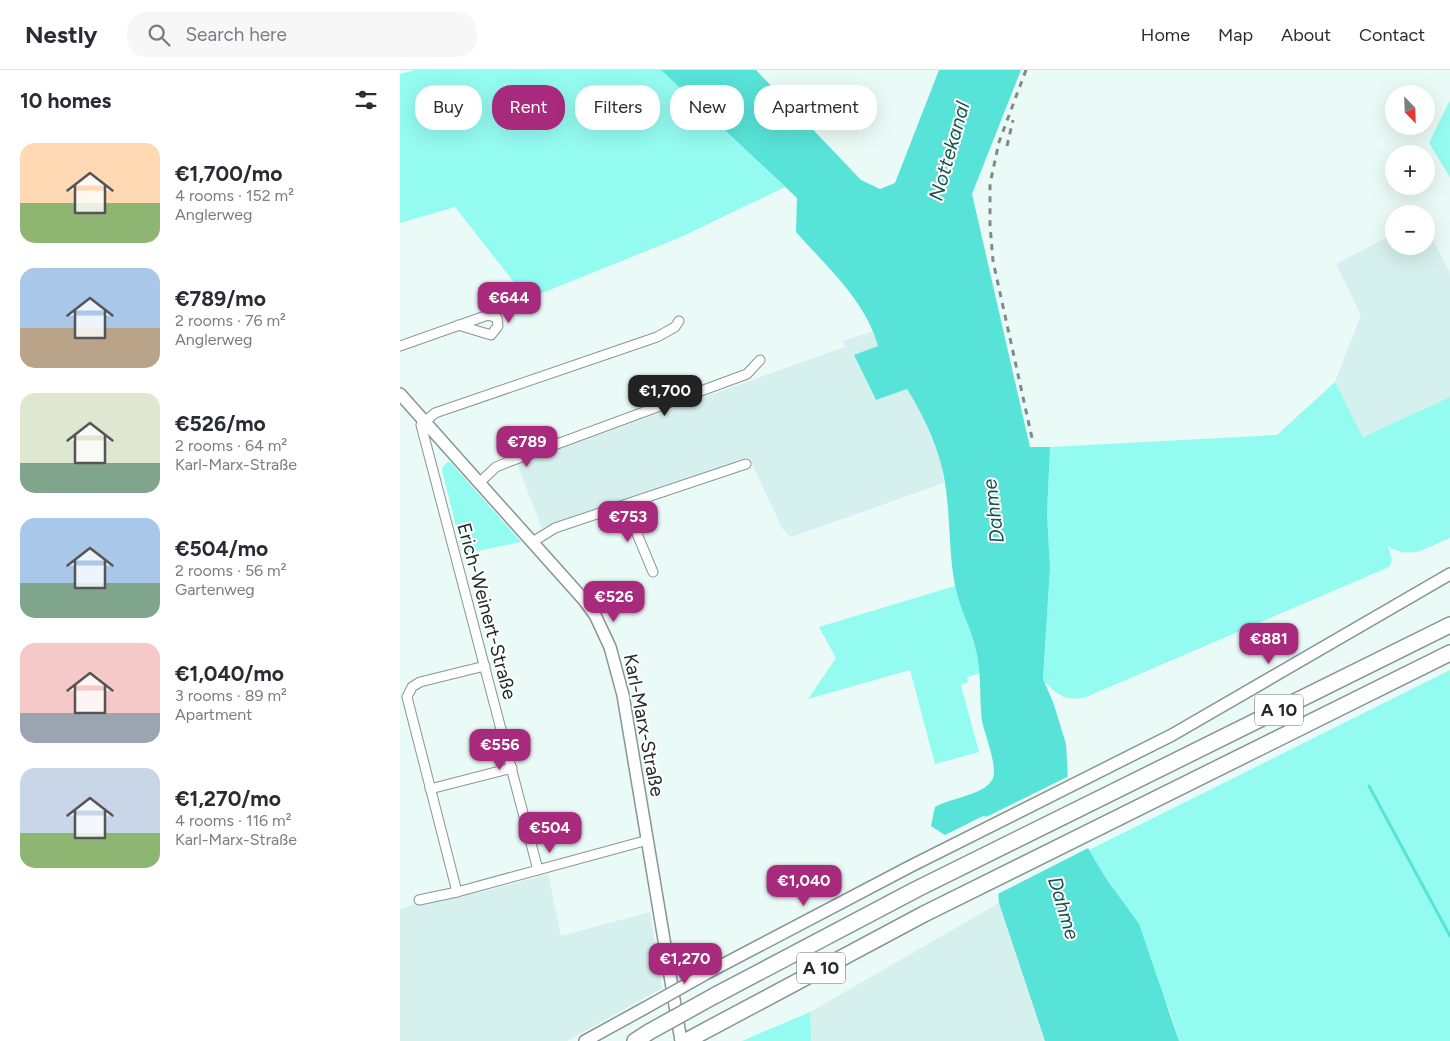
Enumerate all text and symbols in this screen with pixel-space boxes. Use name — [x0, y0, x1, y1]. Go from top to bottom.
search box — [127, 12, 477, 57]
text: Nestly — [25, 20, 97, 49]
icon: search — [145, 21, 173, 49]
text: Search here — [185, 23, 287, 46]
text: Home — [1141, 24, 1190, 46]
text: Map — [1218, 24, 1253, 46]
text: About — [1281, 24, 1331, 46]
text: Contact — [1359, 24, 1425, 46]
chip: Buy — [415, 85, 482, 130]
chip: Rent — [492, 85, 565, 130]
chip: Filters — [575, 85, 660, 130]
chip: New — [670, 85, 744, 130]
chip: Apartment — [754, 85, 877, 130]
north arrow — [1385, 85, 1435, 135]
map controls — [1385, 85, 1435, 255]
icon: filters — [352, 86, 380, 114]
text: 10 homes — [20, 88, 111, 113]
water label: Nottekanal — [923, 98, 975, 203]
button: + — [1385, 145, 1435, 195]
text: €1,700/mo — [175, 161, 282, 186]
icon: home — [60, 163, 120, 223]
text: 4 rooms · 152 m² — [175, 186, 294, 205]
text: Anglerweg — [175, 205, 252, 224]
button: − — [1385, 205, 1435, 255]
pin: €644 — [479, 282, 539, 324]
text: €789/mo — [175, 286, 266, 311]
icon: home — [60, 288, 120, 348]
text: €644 — [489, 288, 529, 307]
text: 2 rooms · 76 m² — [175, 311, 286, 330]
text: Anglerweg — [175, 330, 252, 349]
pin: €1,700 — [624, 374, 706, 417]
text: €1,700 — [639, 381, 691, 400]
text: €526/mo — [175, 411, 266, 436]
icon: home — [60, 413, 120, 473]
pin: €789 — [497, 426, 557, 468]
text: €789 — [507, 432, 547, 451]
text: 2 rooms · 64 m² — [175, 436, 287, 455]
text: Karl-Marx-Straße — [175, 455, 297, 474]
water label: Dahme — [977, 477, 1009, 545]
pin: €753 — [598, 500, 658, 543]
text: €753 — [609, 507, 647, 526]
street label: Erich-Weinert-Straße — [452, 520, 522, 702]
text: €504/mo — [175, 536, 268, 561]
icon: home — [60, 538, 120, 598]
text: 2 rooms · 56 m² — [175, 561, 287, 580]
text: Gartenweg — [175, 580, 255, 599]
pin: €526 — [584, 580, 644, 623]
text: €526 — [595, 587, 633, 606]
pin: €881 — [1239, 622, 1299, 665]
text: €881 — [1250, 629, 1288, 648]
street label: Karl-Marx-Straße — [619, 652, 669, 798]
text: €1,040/mo — [175, 661, 284, 686]
icon: home — [60, 663, 120, 723]
text: 3 rooms · 89 m² — [175, 686, 287, 705]
road number: A 10 — [1255, 694, 1303, 726]
text: Apartment — [175, 705, 252, 724]
pin: €556 — [470, 728, 530, 771]
text: €556 — [481, 735, 520, 754]
text: €1,270/mo — [175, 786, 281, 811]
icon: home — [60, 788, 120, 848]
text: 4 rooms · 116 m² — [175, 811, 292, 830]
pin: €504 — [520, 812, 580, 854]
text: €504 — [530, 818, 570, 837]
text: Karl-Marx-Straße — [175, 830, 297, 849]
pin: €1,040 — [763, 864, 845, 907]
text: €1,040 — [778, 871, 830, 890]
water label: Dahme — [1043, 874, 1085, 942]
pin: €1,270 — [644, 942, 726, 985]
text: €1,270 — [660, 949, 710, 968]
road number: A 10 — [797, 952, 845, 984]

